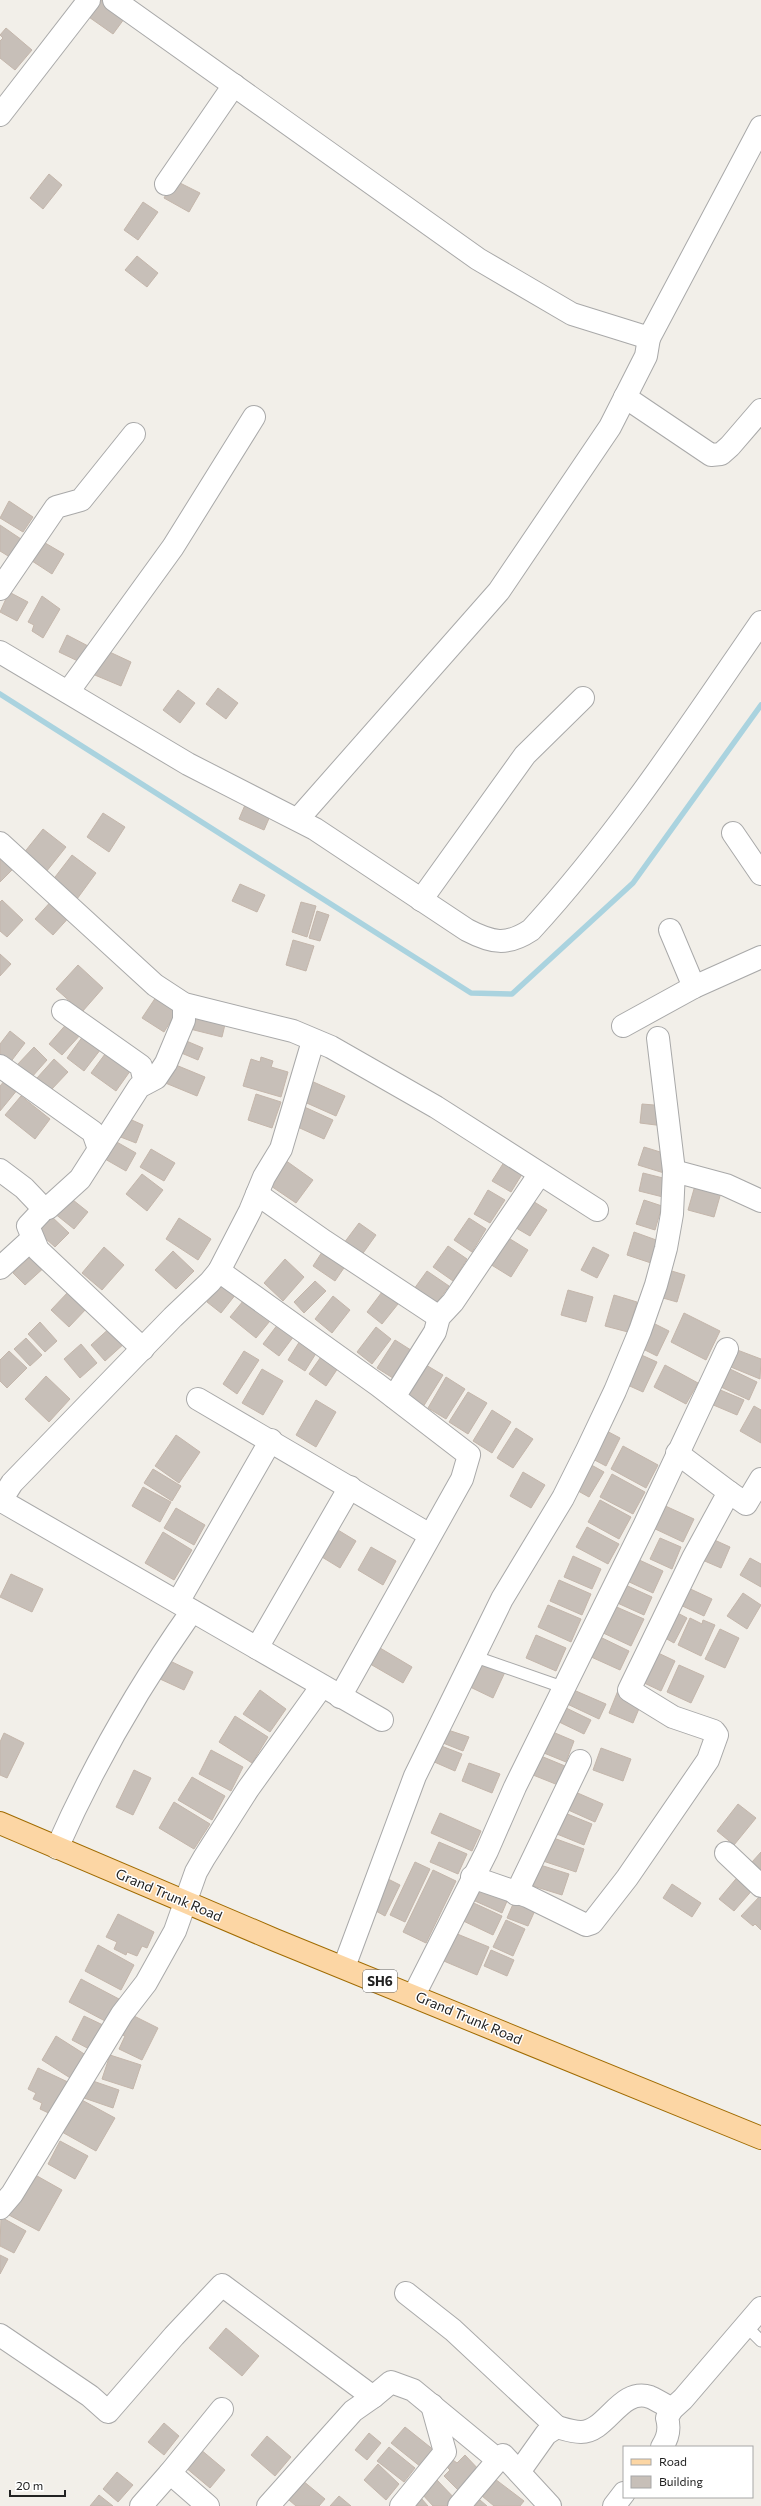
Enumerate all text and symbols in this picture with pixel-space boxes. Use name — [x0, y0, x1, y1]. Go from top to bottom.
street label: Grand Trunk Road — [113, 1864, 225, 1925]
road number: SH6 — [363, 1970, 397, 1992]
street label: Grand Trunk Road — [413, 1987, 525, 2048]
legend — [623, 2446, 753, 2498]
text: Road — [659, 2454, 687, 2468]
scale bar — [10, 2472, 65, 2498]
text: Building — [659, 2474, 703, 2488]
text: 20 m — [16, 2478, 43, 2492]

